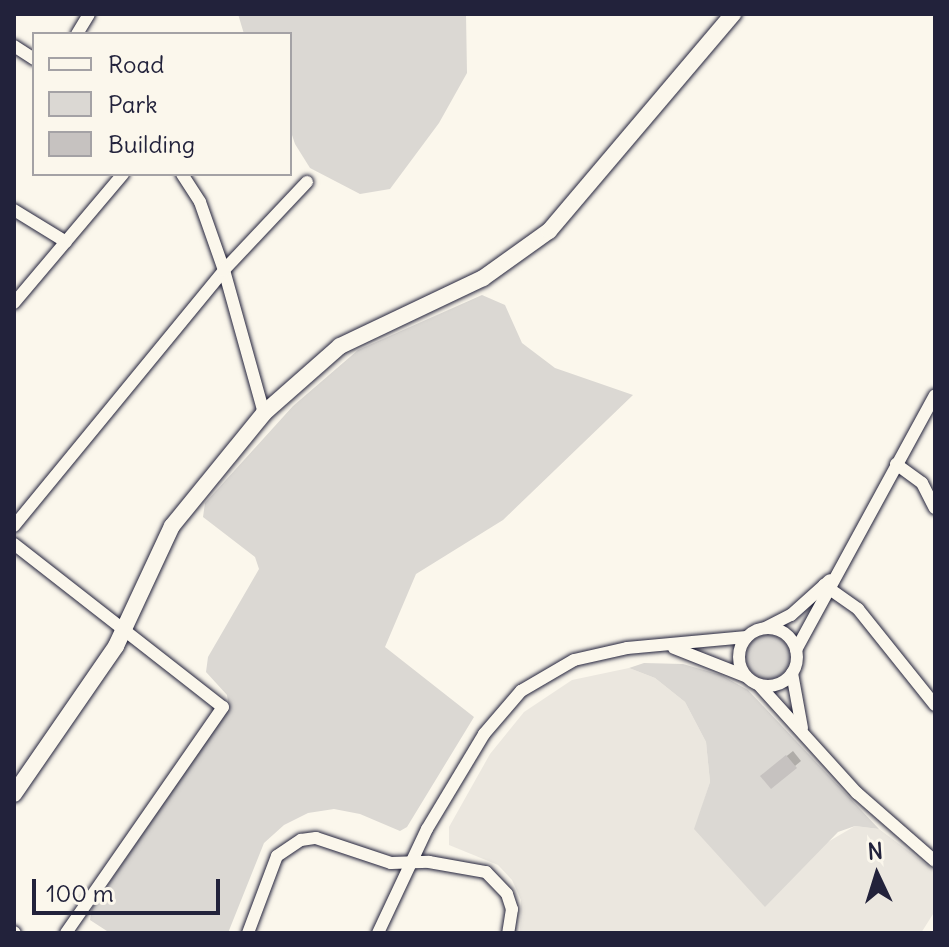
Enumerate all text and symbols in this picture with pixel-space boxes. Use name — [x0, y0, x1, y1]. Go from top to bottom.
legend — [32, 32, 292, 176]
text: Road — [108, 49, 164, 79]
text: Park — [108, 89, 158, 119]
text: Building — [108, 129, 195, 159]
north arrow — [837, 835, 917, 915]
text: N — [867, 837, 884, 866]
scale bar — [36, 863, 224, 913]
text: 100 m — [46, 878, 114, 908]

